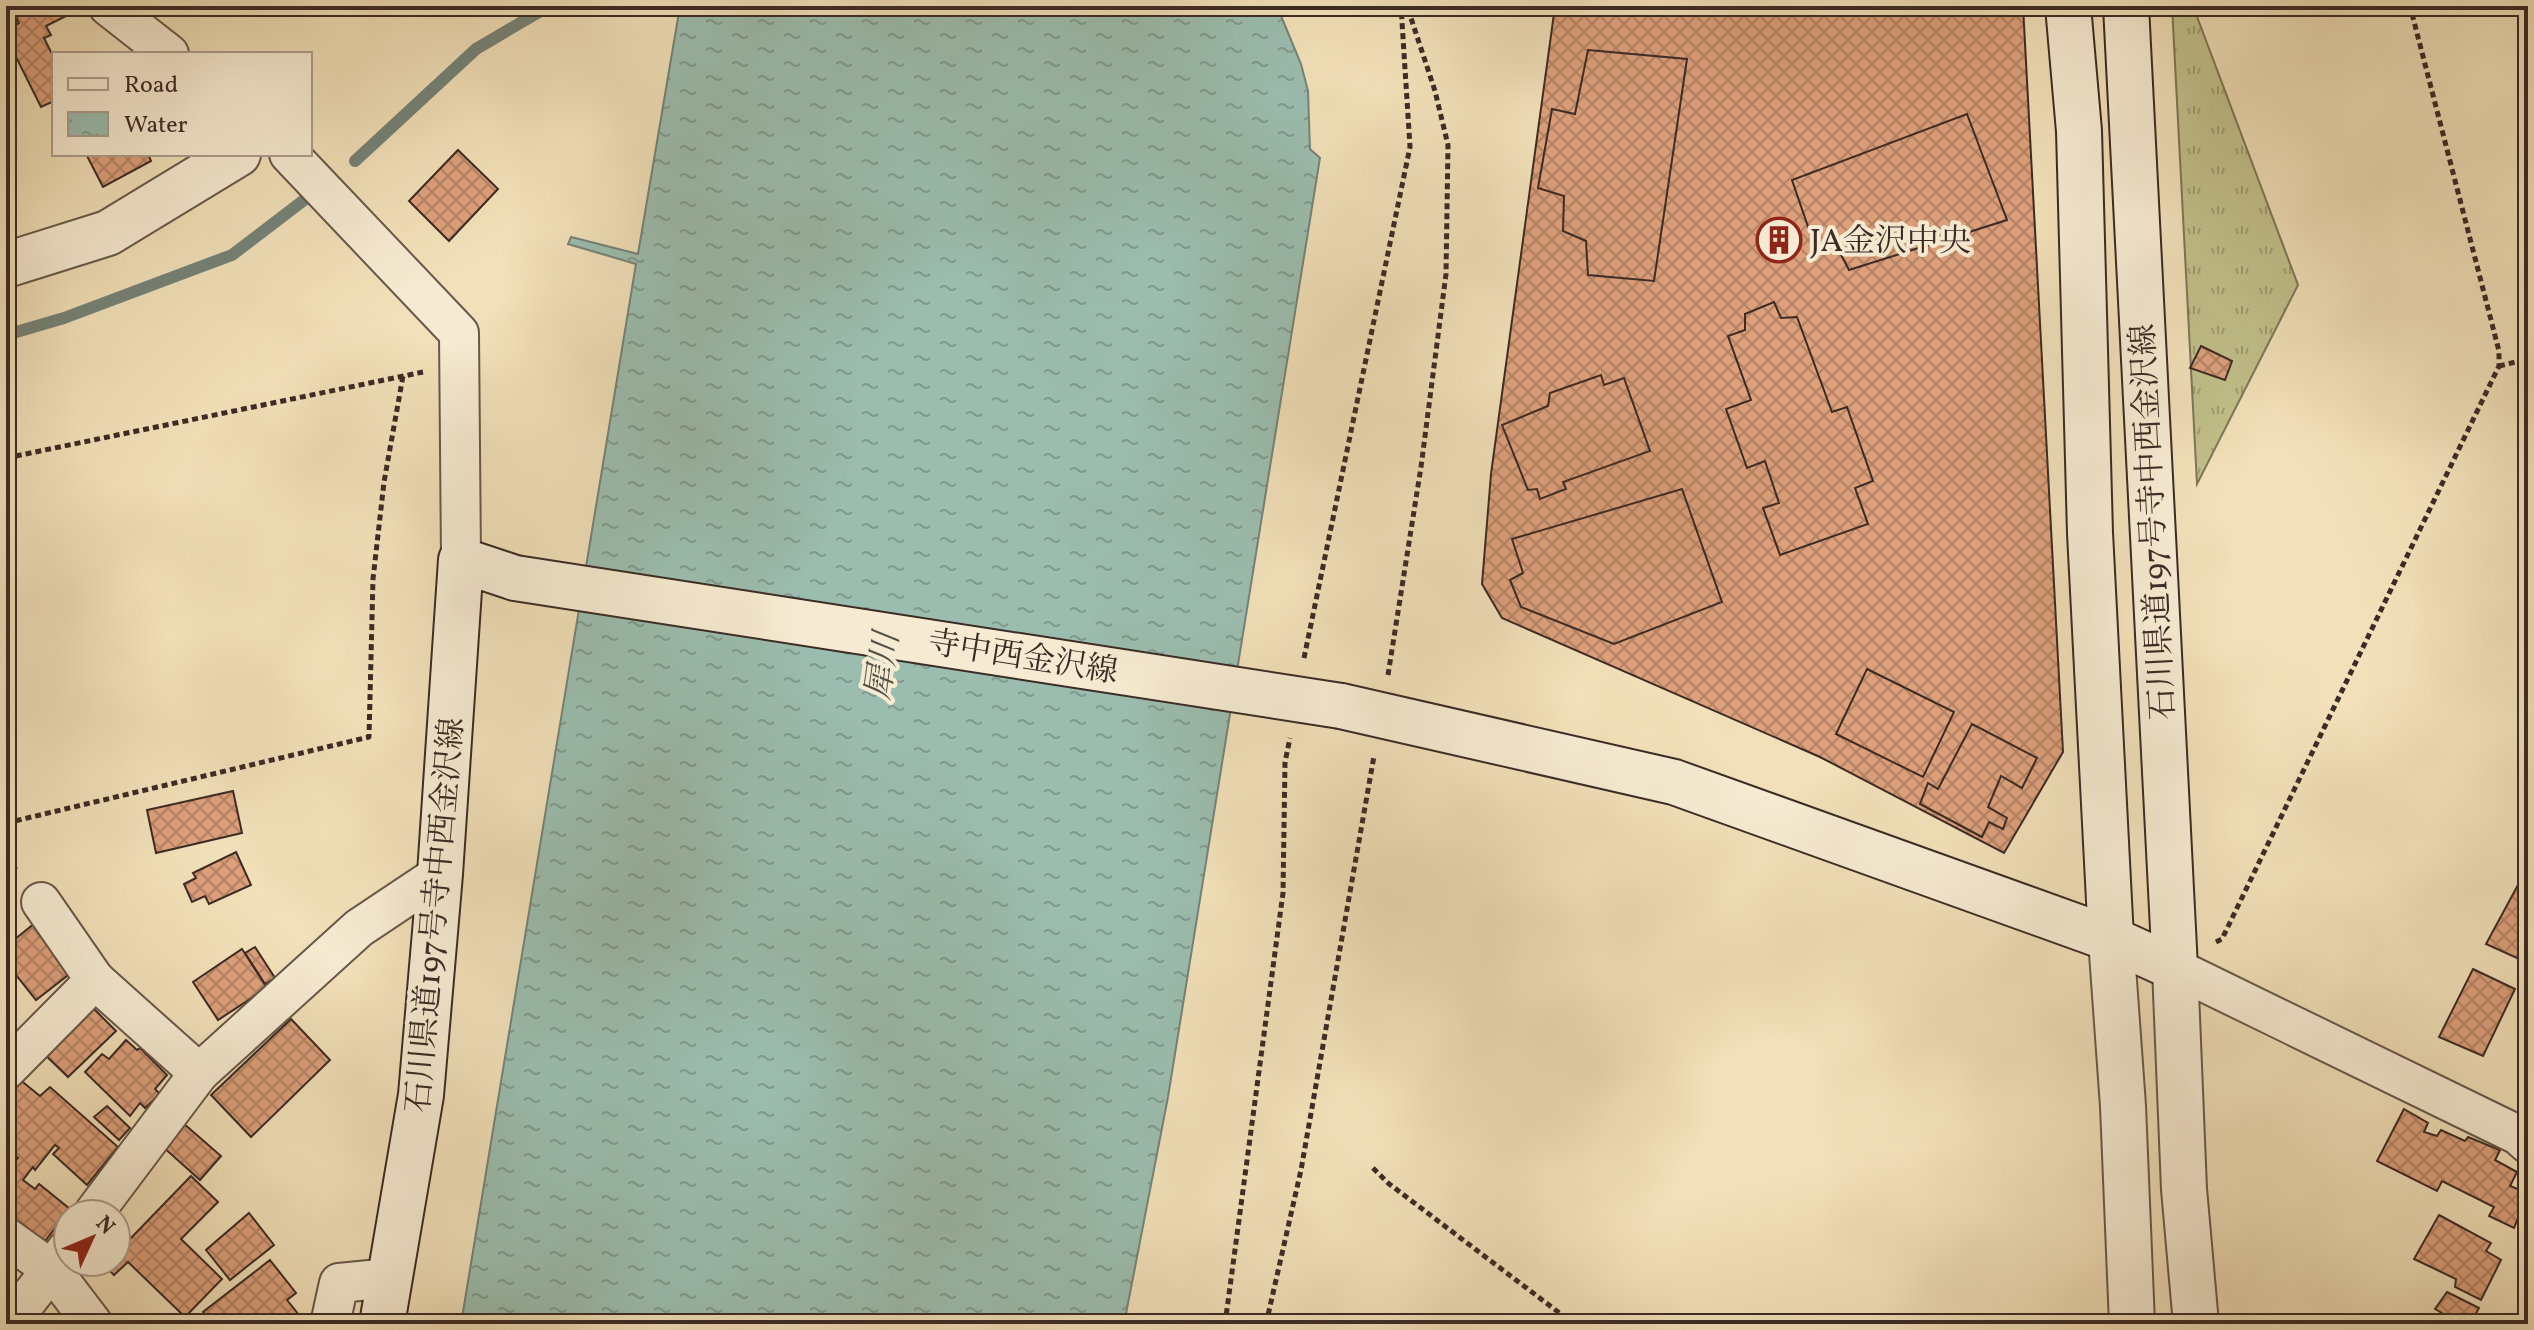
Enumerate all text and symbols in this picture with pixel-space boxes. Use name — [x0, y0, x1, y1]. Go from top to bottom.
legend — [52, 52, 312, 156]
text: Road — [124, 69, 178, 103]
text: Water — [124, 109, 188, 143]
building icon: JA金沢中央 — [1755, 216, 1803, 264]
place label: JA金沢中央 — [1810, 221, 1971, 265]
street label: 石川県道197号寺中西金沢線 — [2123, 323, 2187, 721]
street label: 寺中西金沢線 — [924, 622, 1121, 696]
water label: 犀川 — [856, 626, 913, 703]
street label: 石川県道197号寺中西金沢線 — [398, 716, 476, 1115]
north arrow — [52, 1198, 132, 1278]
text: N — [88, 1209, 121, 1242]

